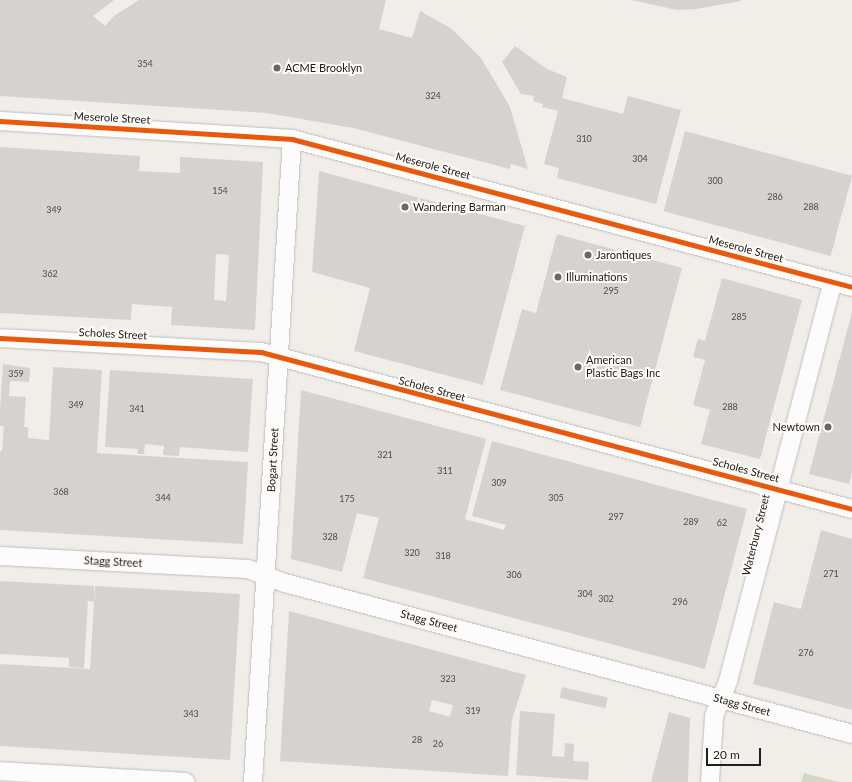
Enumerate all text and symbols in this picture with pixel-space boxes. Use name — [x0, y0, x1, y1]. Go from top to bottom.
house number: 354 — [137, 59, 153, 69]
place label: ACME Brooklyn — [285, 61, 362, 75]
marker: ACME Brooklyn — [272, 63, 282, 73]
house number: 324 — [425, 91, 441, 101]
street label: Meserole Street — [73, 109, 151, 127]
house number: 310 — [576, 134, 592, 144]
street label: Meserole Street — [394, 150, 472, 182]
house number: 304 — [632, 154, 648, 164]
house number: 300 — [707, 176, 723, 186]
house number: 154 — [212, 186, 228, 196]
house number: 286 — [767, 192, 783, 202]
place label: Wandering Barman — [413, 200, 506, 214]
marker: Wandering Barman — [400, 202, 410, 212]
house number: 288 — [803, 202, 819, 212]
house number: 349 — [46, 205, 62, 215]
street label: Meserole Street — [707, 233, 785, 265]
place label: Jarontiques — [596, 248, 652, 262]
marker: Jarontiques — [583, 250, 593, 260]
house number: 362 — [42, 269, 58, 279]
place label: Illuminations — [566, 270, 627, 284]
marker: Illuminations — [553, 272, 563, 282]
house number: 295 — [603, 286, 619, 296]
house number: 285 — [731, 312, 747, 322]
street label: Scholes Street — [78, 326, 148, 342]
place label: American Plastic Bags Inc — [586, 354, 660, 380]
marker: American Plastic Bags Inc — [573, 362, 583, 372]
house number: 359 — [8, 369, 24, 379]
street label: Scholes Street — [397, 374, 467, 404]
house number: 349 — [68, 400, 84, 410]
house number: 288 — [722, 402, 738, 412]
house number: 341 — [129, 404, 145, 414]
place label: Newtown — [773, 420, 820, 434]
marker: Newtown — [823, 422, 833, 432]
street label: Bogart Street — [265, 428, 281, 492]
house number: 321 — [377, 450, 393, 460]
street label: Scholes Street — [711, 455, 781, 485]
house number: 311 — [437, 466, 453, 476]
house number: 309 — [491, 478, 507, 488]
house number: 368 — [53, 487, 69, 497]
house number: 344 — [155, 493, 171, 503]
house number: 305 — [548, 493, 564, 503]
street label: Waterbury Street — [739, 493, 773, 577]
house number: 175 — [339, 494, 355, 504]
house number: 297 — [608, 512, 624, 522]
house number: 289 — [683, 517, 699, 527]
house number: 62 — [717, 518, 727, 528]
house number: 328 — [322, 532, 338, 542]
house number: 320 — [404, 548, 420, 558]
house number: 318 — [435, 551, 451, 561]
street label: Stagg Street — [84, 554, 142, 570]
house number: 271 — [823, 569, 839, 579]
house number: 306 — [506, 570, 522, 580]
house number: 304 — [577, 589, 593, 599]
house number: 302 — [598, 594, 614, 604]
house number: 296 — [672, 597, 688, 607]
street label: Stagg Street — [399, 607, 459, 635]
house number: 276 — [798, 648, 814, 658]
house number: 323 — [440, 674, 456, 684]
street label: Stagg Street — [712, 691, 772, 719]
house number: 319 — [465, 706, 481, 716]
house number: 343 — [183, 709, 199, 719]
house number: 28 — [412, 735, 422, 745]
house number: 26 — [433, 739, 443, 749]
scale bar — [708, 740, 763, 766]
text: 20 m — [713, 747, 740, 762]

